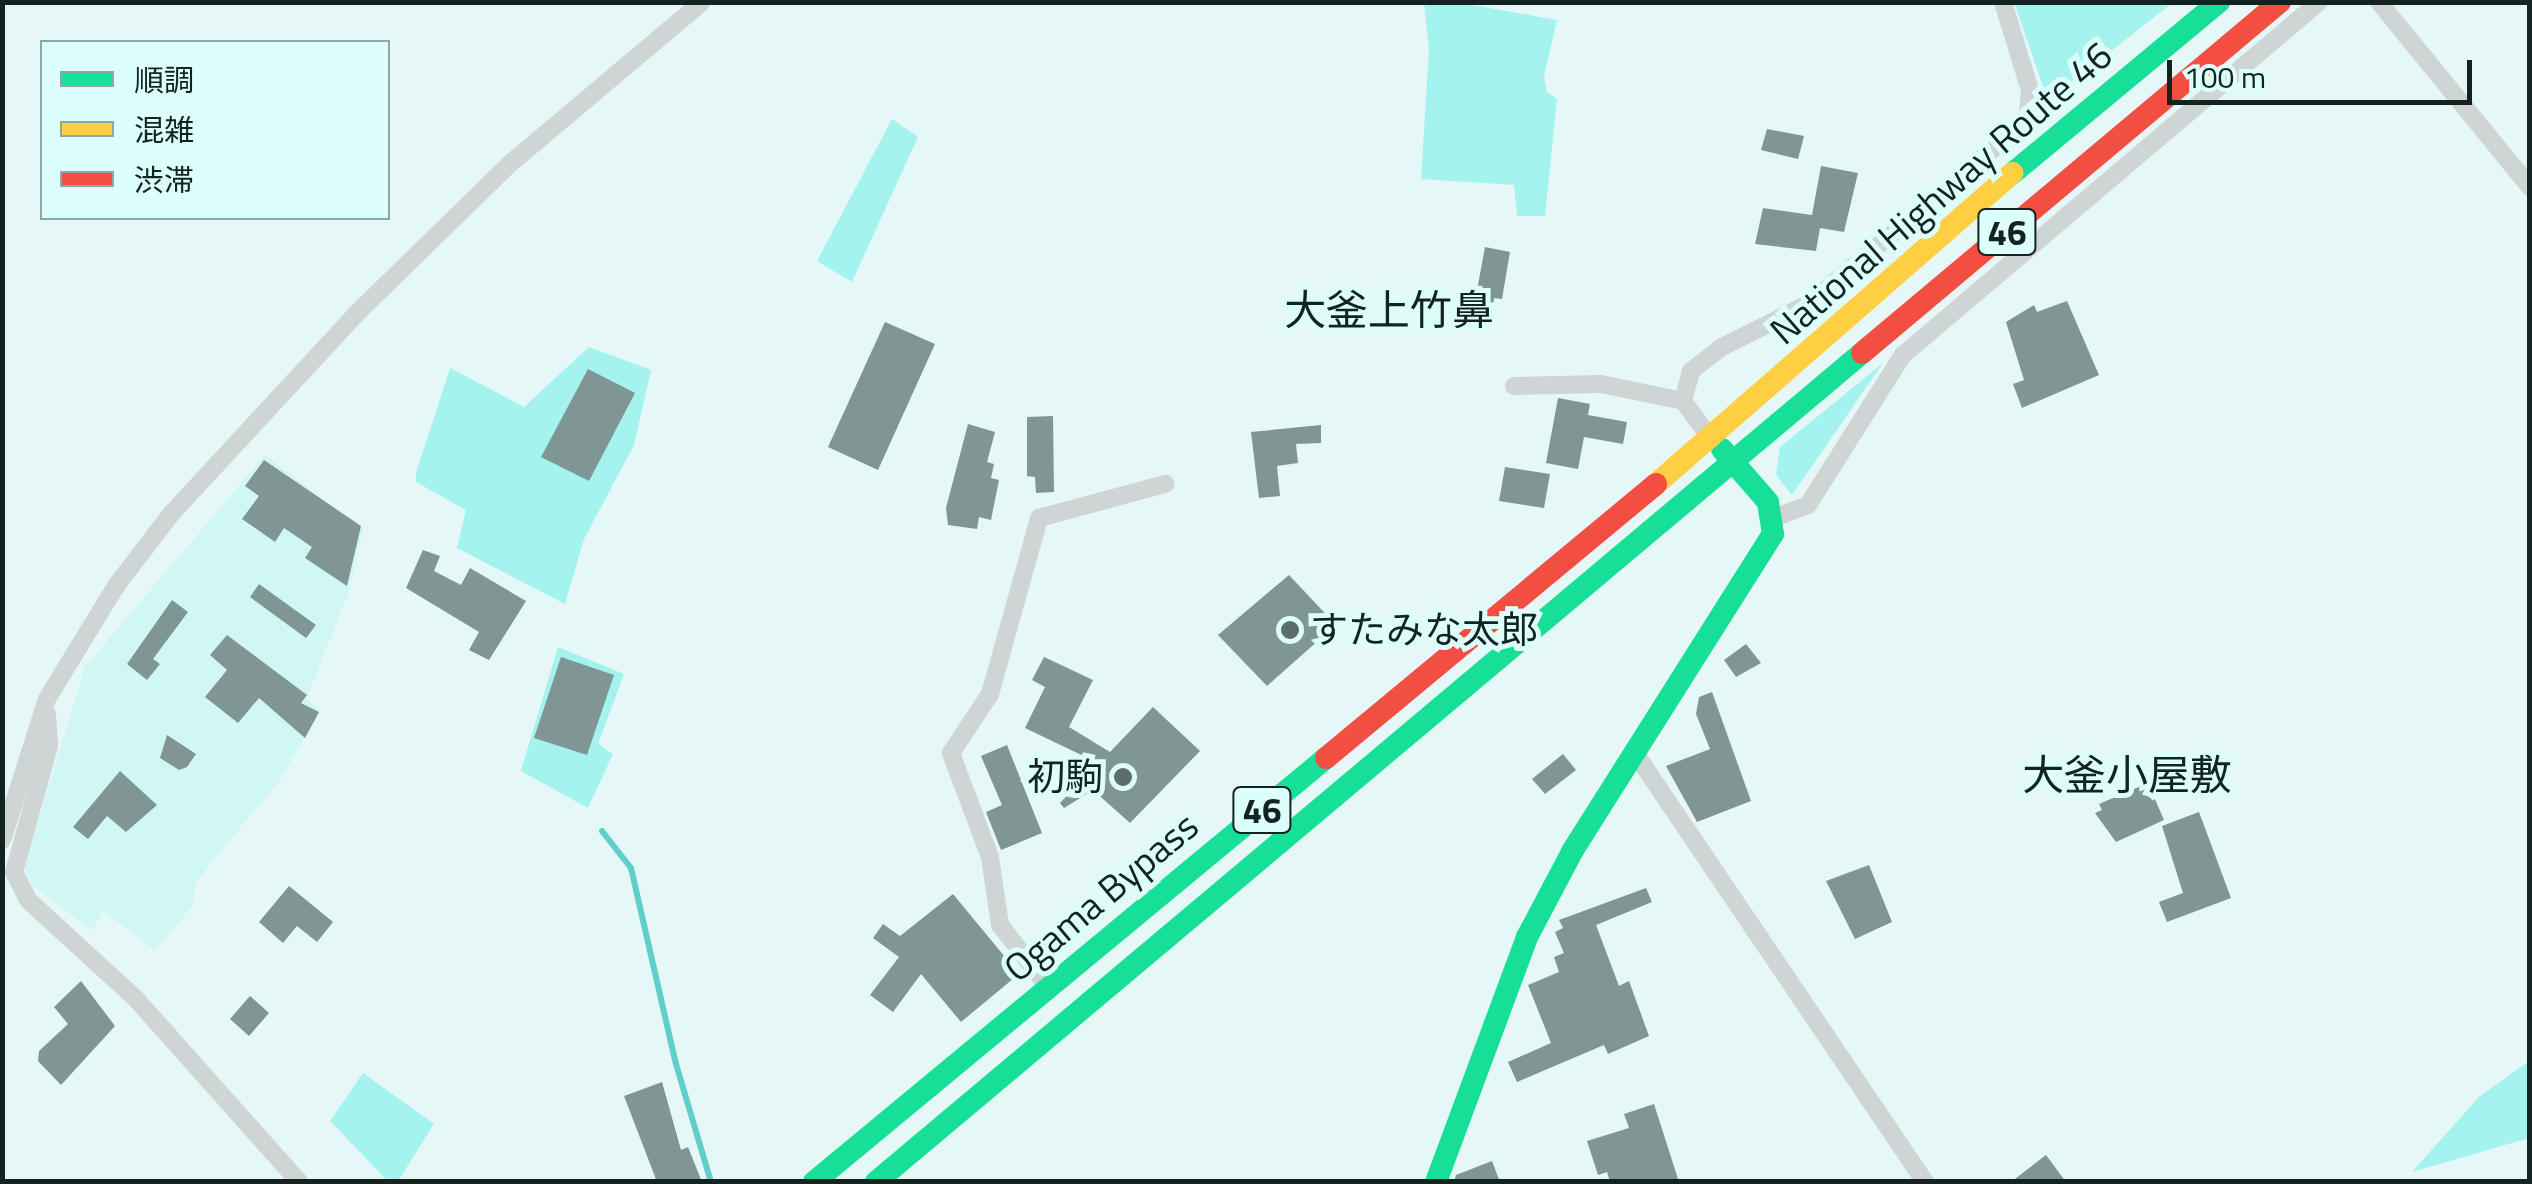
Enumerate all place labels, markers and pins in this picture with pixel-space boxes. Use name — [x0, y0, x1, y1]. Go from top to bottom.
place label: すたみな太郎 — [1310, 607, 1538, 653]
marker: すたみな太郎 — [1279, 619, 1301, 641]
place label: 初駒 — [1027, 754, 1103, 800]
marker: 初駒 — [1112, 766, 1134, 788]

